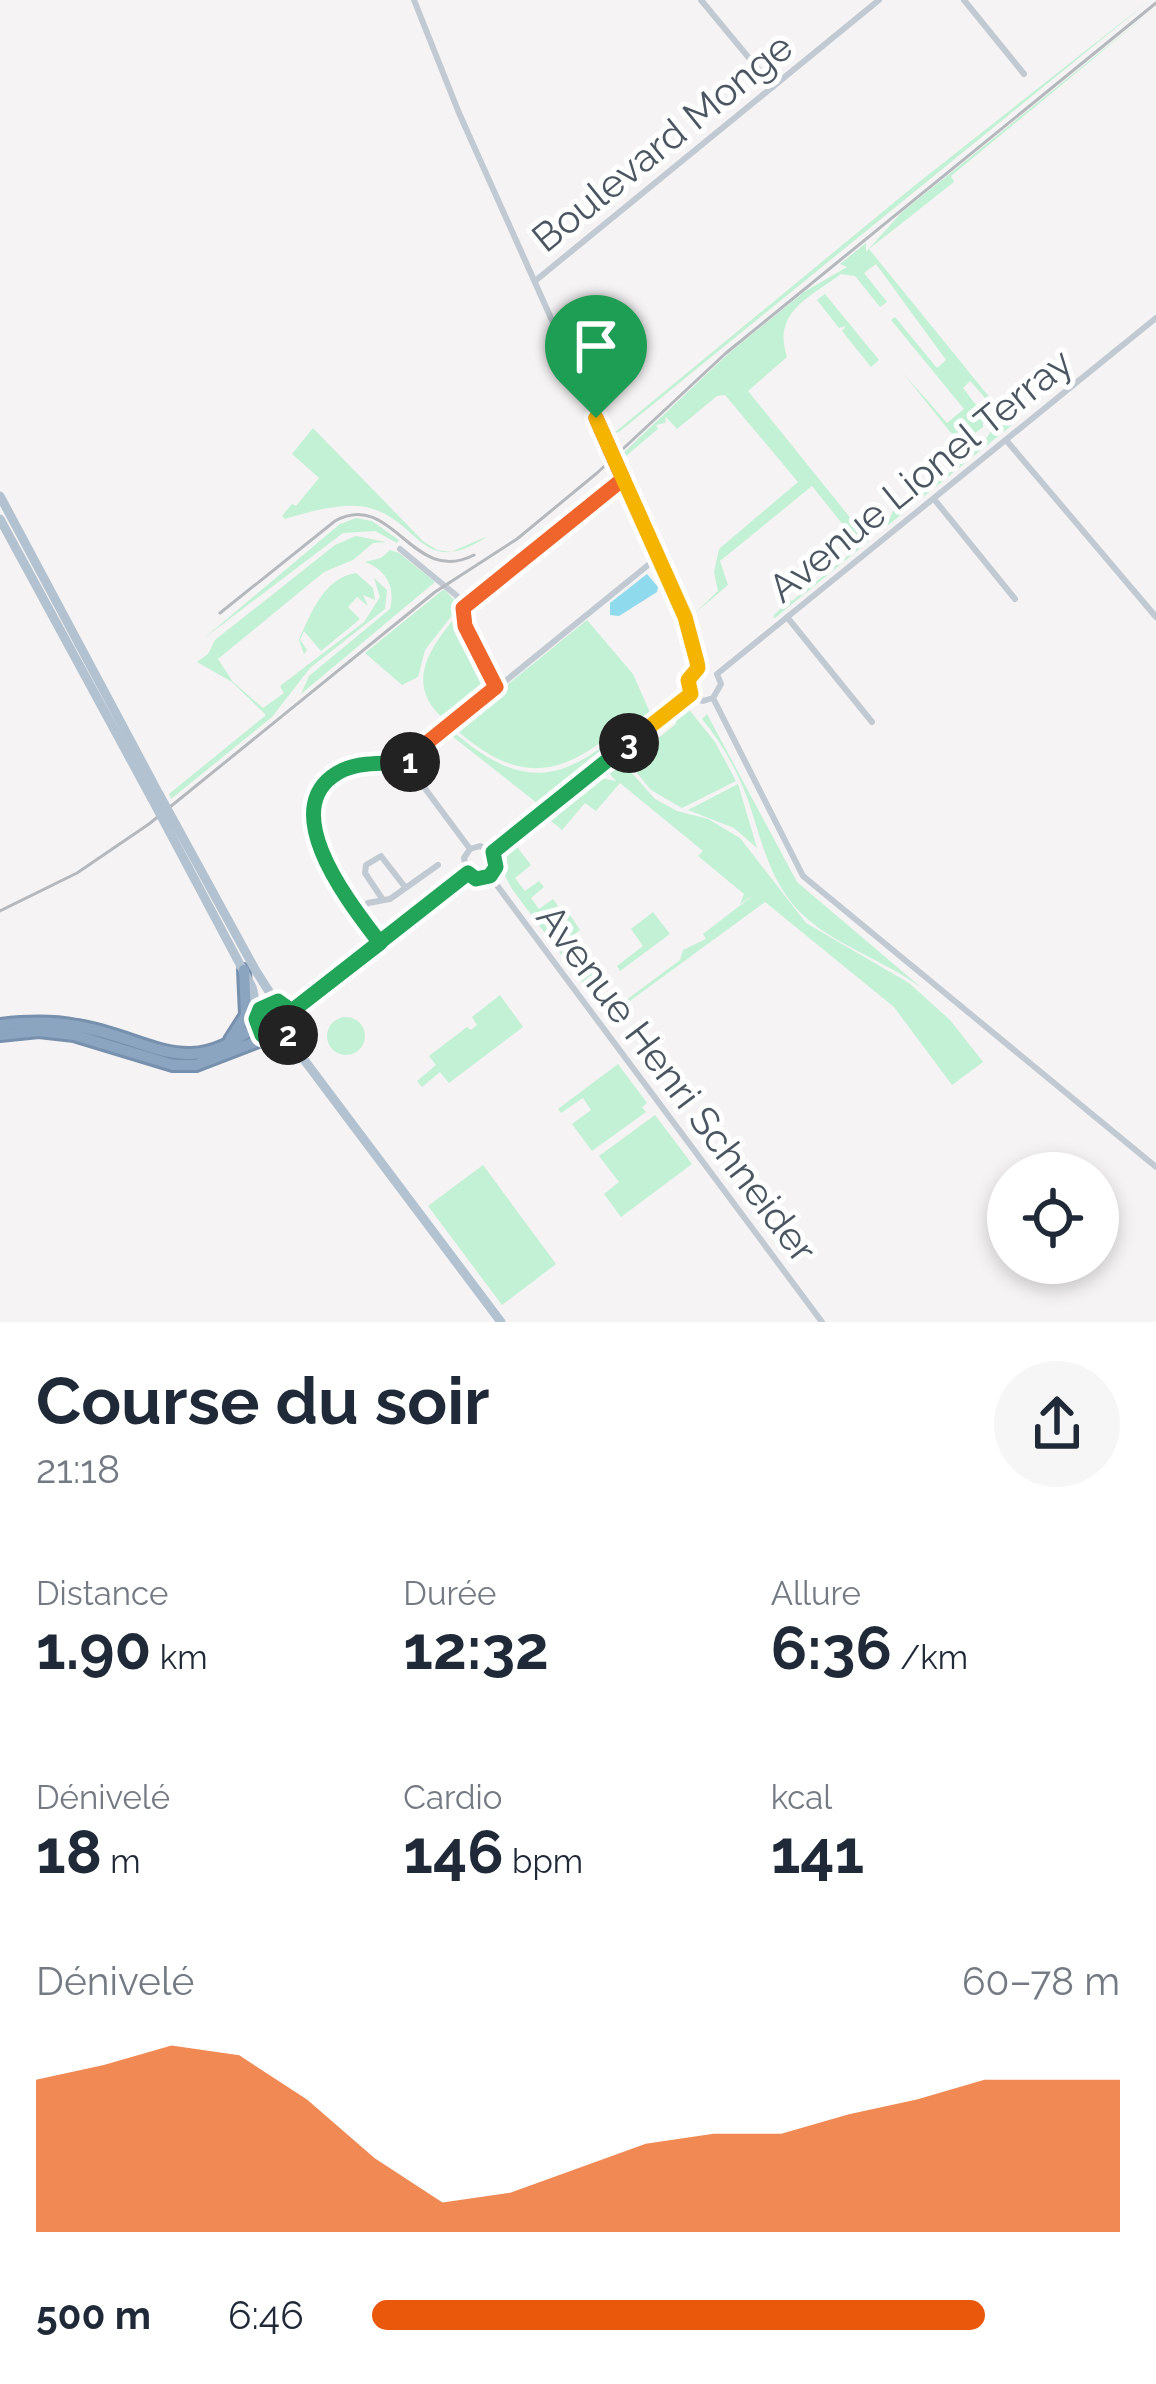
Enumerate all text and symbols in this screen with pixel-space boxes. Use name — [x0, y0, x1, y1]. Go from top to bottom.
street label: Boulevard Monge — [523, 23, 801, 261]
pin — [545, 295, 647, 418]
icon: arrive — [563, 313, 629, 379]
street label: Avenue Lionel Terray — [759, 339, 1081, 611]
pin: 3 — [599, 713, 659, 773]
text: 3 — [620, 723, 638, 762]
pin: 1 — [380, 732, 440, 792]
text: 1 — [402, 742, 418, 781]
street label: Avenue Henri Schneider — [527, 895, 827, 1271]
pin: 2 — [258, 1005, 318, 1065]
text: 2 — [279, 1015, 297, 1054]
map controls — [987, 1152, 1119, 1284]
button: locate — [987, 1152, 1119, 1284]
button: share — [994, 1361, 1120, 1487]
text: Course du soir — [36, 1362, 490, 1439]
text: 21:18 — [36, 1446, 120, 1492]
text: Distance — [36, 1574, 168, 1613]
text: Durée — [403, 1574, 496, 1613]
text: Allure — [771, 1574, 861, 1613]
text: 1.90 — [36, 1613, 151, 1683]
text: 12:32 — [403, 1613, 549, 1683]
text: 6:36 — [771, 1613, 892, 1683]
text: km — [151, 1638, 208, 1677]
text: /km — [892, 1638, 968, 1677]
text: Dénivelé — [36, 1778, 170, 1817]
text: Cardio — [403, 1778, 502, 1817]
text: kcal — [771, 1778, 832, 1817]
text: 18 — [36, 1817, 102, 1887]
text: 146 — [403, 1817, 504, 1887]
text: 141 — [771, 1817, 864, 1887]
text: m — [102, 1842, 141, 1881]
text: bpm — [504, 1842, 583, 1881]
text: Dénivelé — [36, 1958, 195, 2004]
text: 60–78 m — [962, 1958, 1120, 2004]
text: 500 m — [36, 2292, 151, 2338]
text: 6:46 — [228, 2292, 304, 2338]

